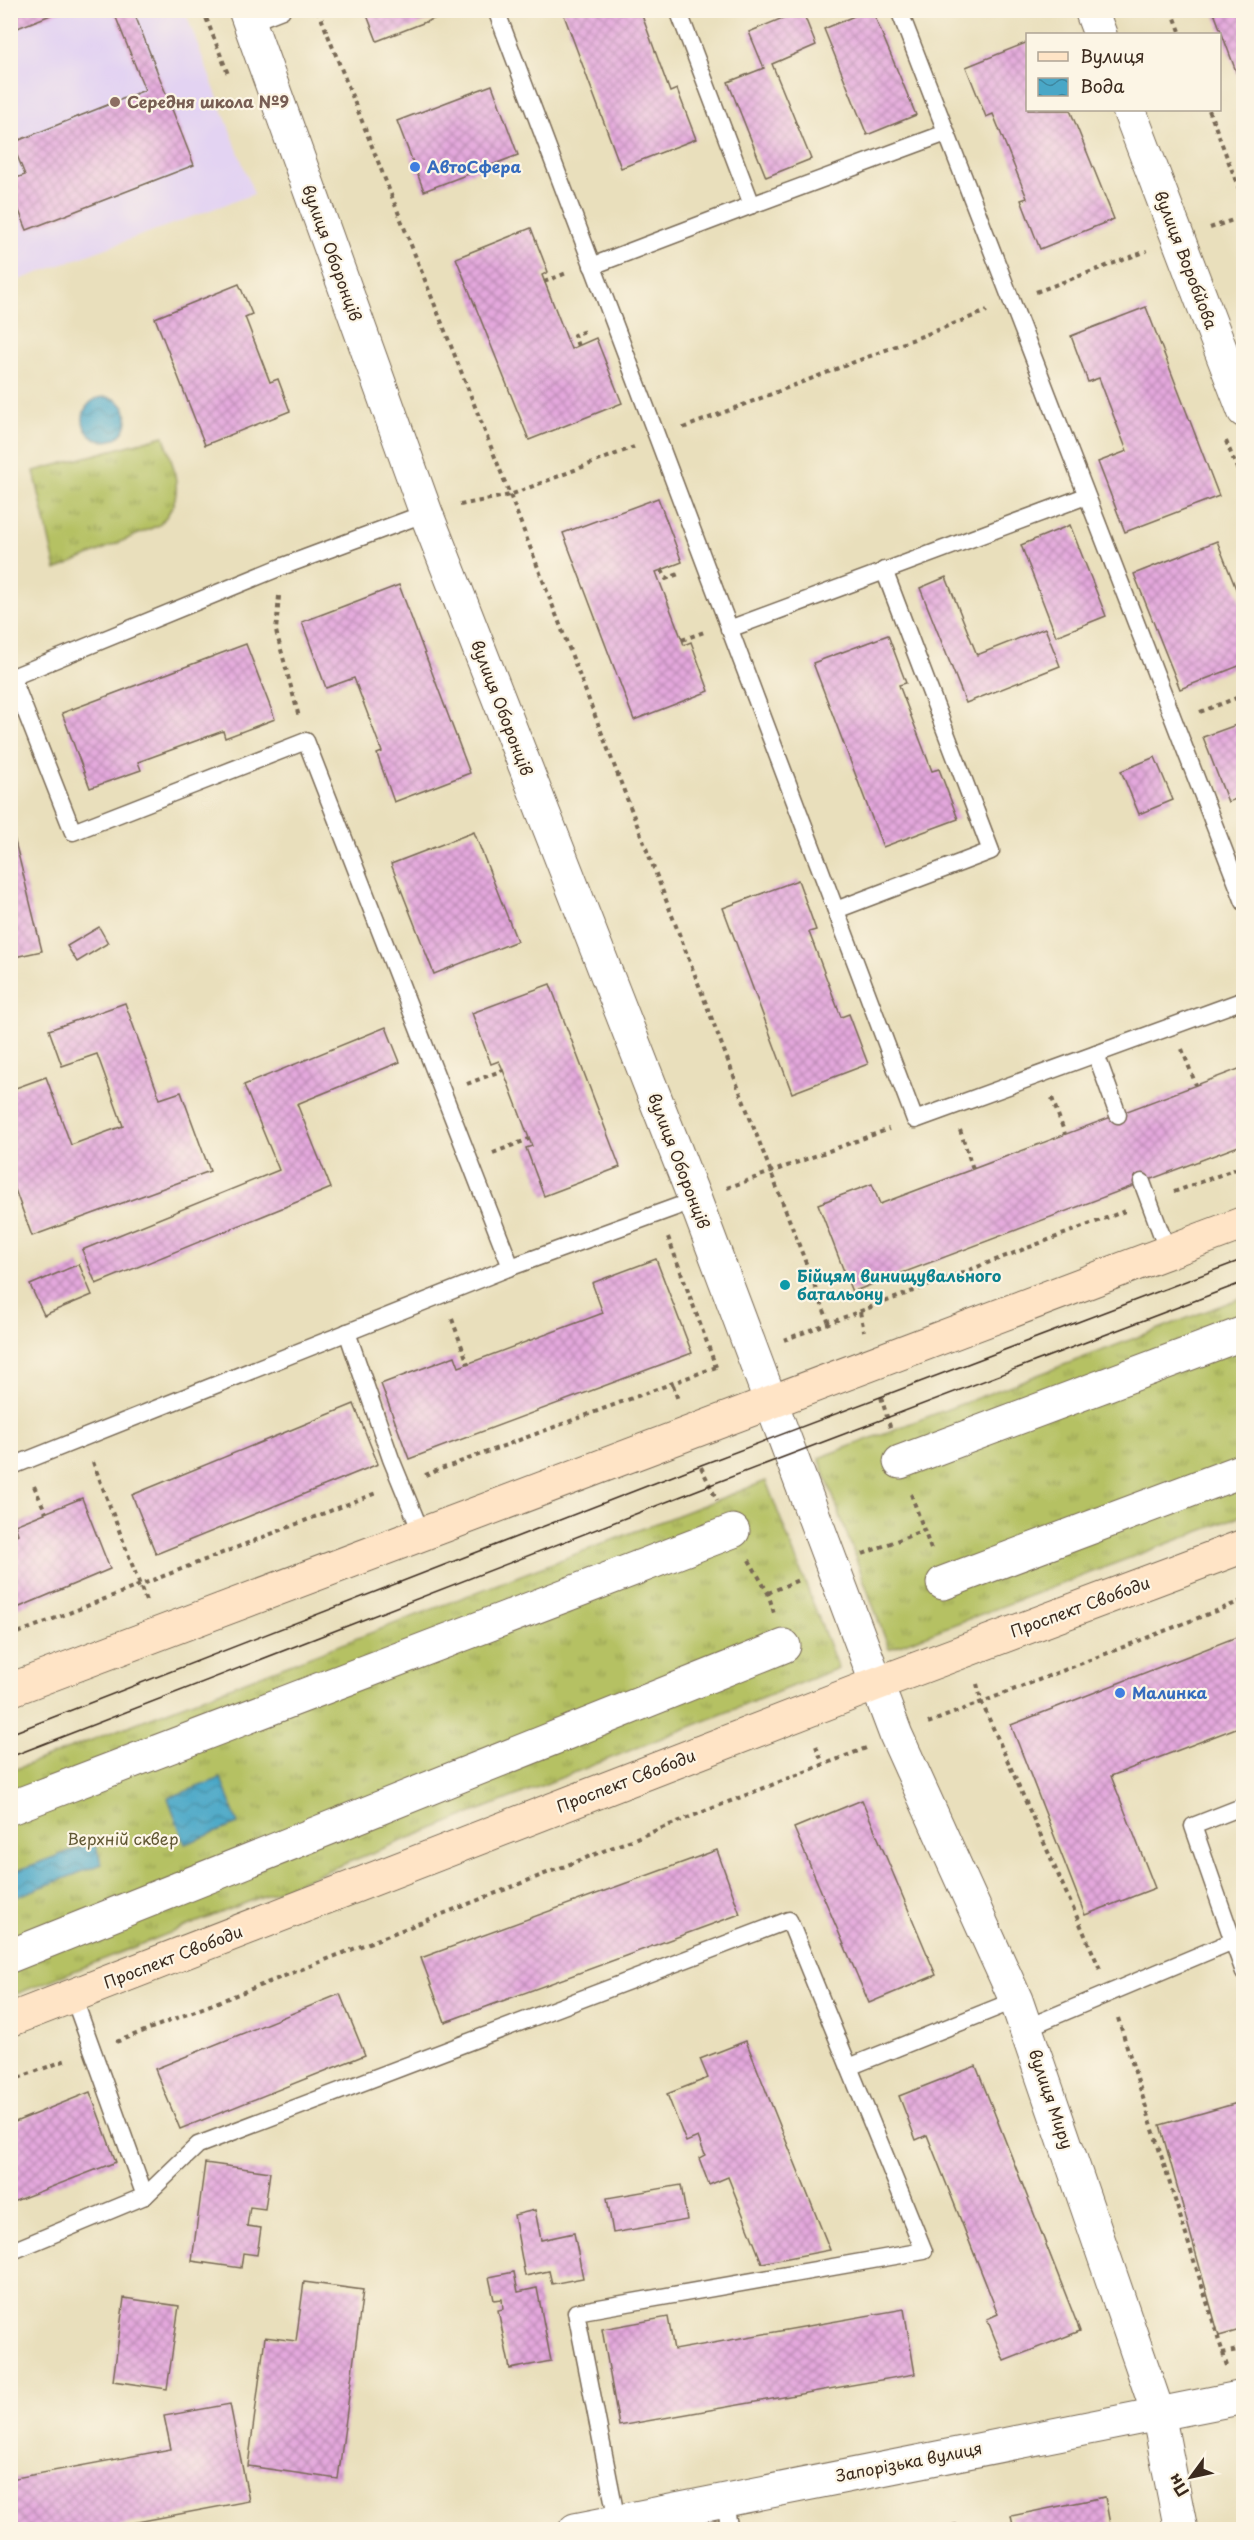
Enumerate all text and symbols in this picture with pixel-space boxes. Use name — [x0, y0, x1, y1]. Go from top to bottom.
legend — [1026, 33, 1221, 111]
text: Вулиця — [1080, 42, 1145, 69]
text: Вода — [1080, 72, 1125, 99]
place label: Середня школа №9 — [127, 89, 289, 113]
marker: Середня школа №9 — [108, 95, 122, 109]
place label: АвтоСфера — [427, 154, 521, 178]
marker: АвтоСфера — [408, 160, 422, 174]
street label: вулиця Оборонців — [297, 181, 369, 324]
street label: вулиця Воробйова — [1149, 187, 1224, 332]
street label: вулиця Оборонців — [466, 636, 540, 779]
street label: вулиця Оборонців — [643, 1089, 717, 1232]
place label: Бійцям винищувального батальону — [797, 1263, 1002, 1305]
marker: Бійцям винищувального батальону — [778, 1278, 792, 1292]
street label: Проспект Свободи — [1006, 1570, 1153, 1643]
place label: Малинка — [1132, 1680, 1208, 1704]
marker: Малинка — [1113, 1686, 1127, 1700]
street label: Проспект Свободи — [553, 1742, 699, 1818]
park label: Верхній сквер — [67, 1826, 179, 1850]
street label: Проспект Свободи — [100, 1918, 246, 1994]
street label: вулиця Миру — [1024, 2046, 1080, 2152]
street label: Запорізька вулиця — [834, 2435, 984, 2487]
north arrow — [1161, 2447, 1221, 2507]
text: Пн — [1161, 2469, 1194, 2502]

